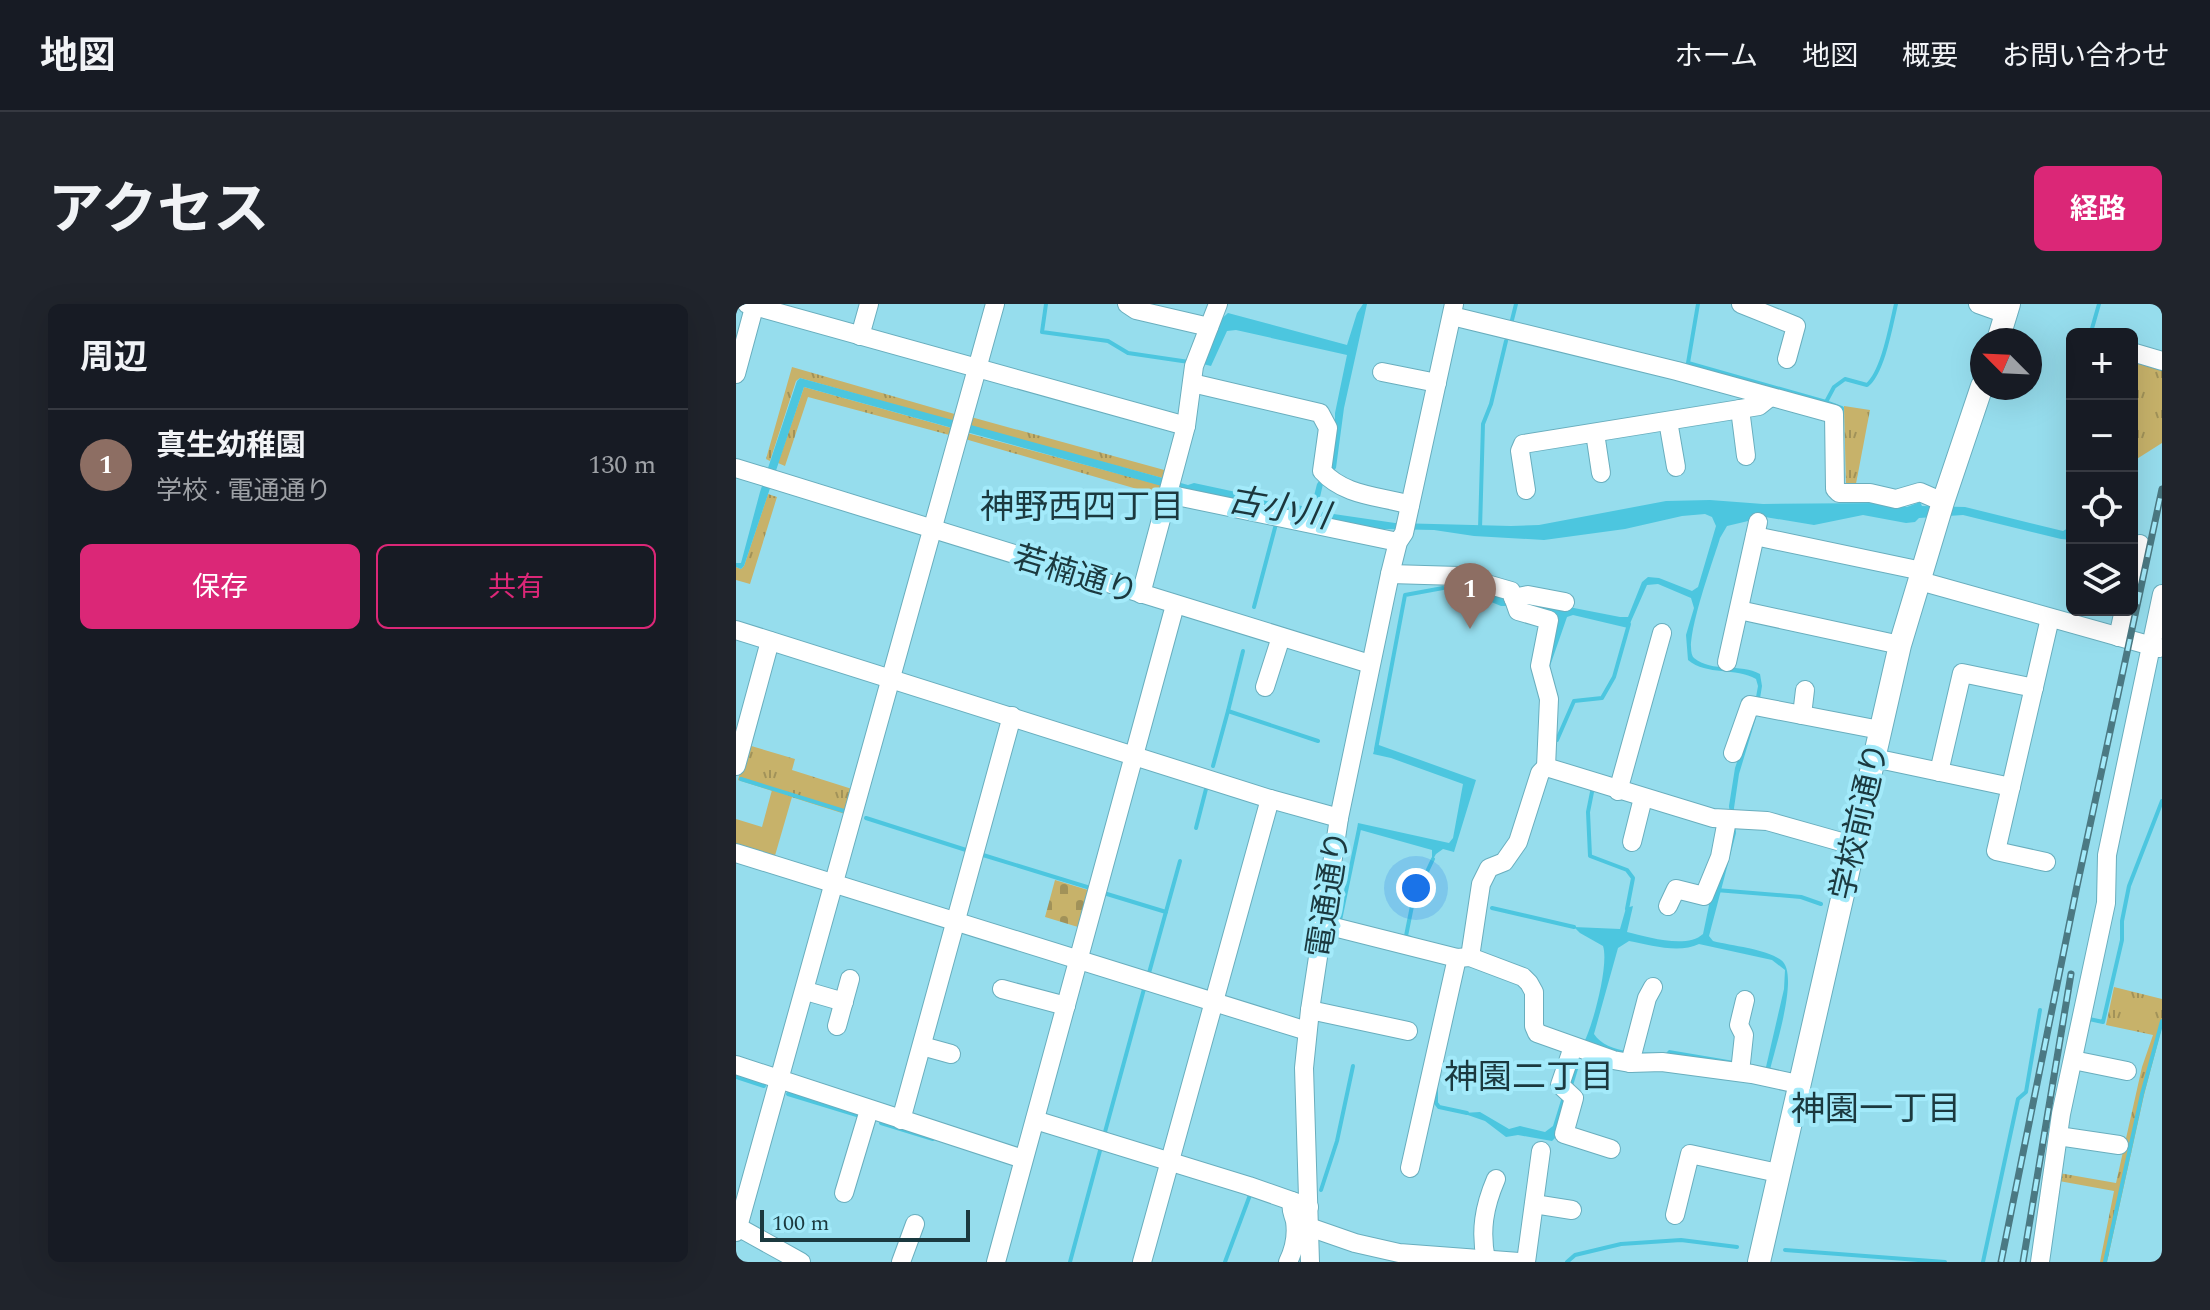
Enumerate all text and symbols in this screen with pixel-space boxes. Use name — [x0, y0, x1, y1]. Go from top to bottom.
text: 地図 — [40, 28, 116, 86]
text: ホーム — [1675, 35, 1758, 78]
text: 地図 — [1802, 35, 1858, 78]
text: 概要 — [1902, 35, 1958, 78]
text: お問い合わせ — [2002, 35, 2170, 78]
button: 経路 — [2034, 166, 2162, 251]
text: アクセス — [48, 169, 269, 254]
north arrow — [1970, 328, 2042, 400]
map controls — [2066, 328, 2138, 616]
button: + — [2066, 328, 2138, 400]
text: 周辺 — [80, 332, 148, 384]
button: − — [2066, 400, 2138, 472]
text: 真生幼稚園 — [156, 423, 306, 469]
text: 1 — [99, 445, 113, 485]
text: 130 m — [588, 445, 656, 485]
text: 学校 · 電通通り — [156, 471, 332, 511]
button: locate — [2066, 472, 2138, 544]
water label: 古小川 — [1224, 475, 1336, 544]
district label: 神野西四丁目 — [980, 482, 1184, 534]
street label: 若楠通り — [1007, 533, 1144, 618]
button: 保存 — [80, 544, 360, 629]
button: 共有 — [376, 544, 656, 629]
button: layers — [2066, 544, 2138, 616]
pin: 1 — [1444, 563, 1496, 629]
street label: 学校前通り — [1819, 738, 1902, 905]
street label: 電通通り — [1295, 827, 1364, 961]
your location — [1396, 868, 1436, 908]
district label: 神園二丁目 — [1444, 1052, 1614, 1104]
district label: 神園一丁目 — [1791, 1084, 1961, 1136]
scale bar — [760, 1206, 970, 1242]
text: 100 m — [772, 1207, 829, 1240]

